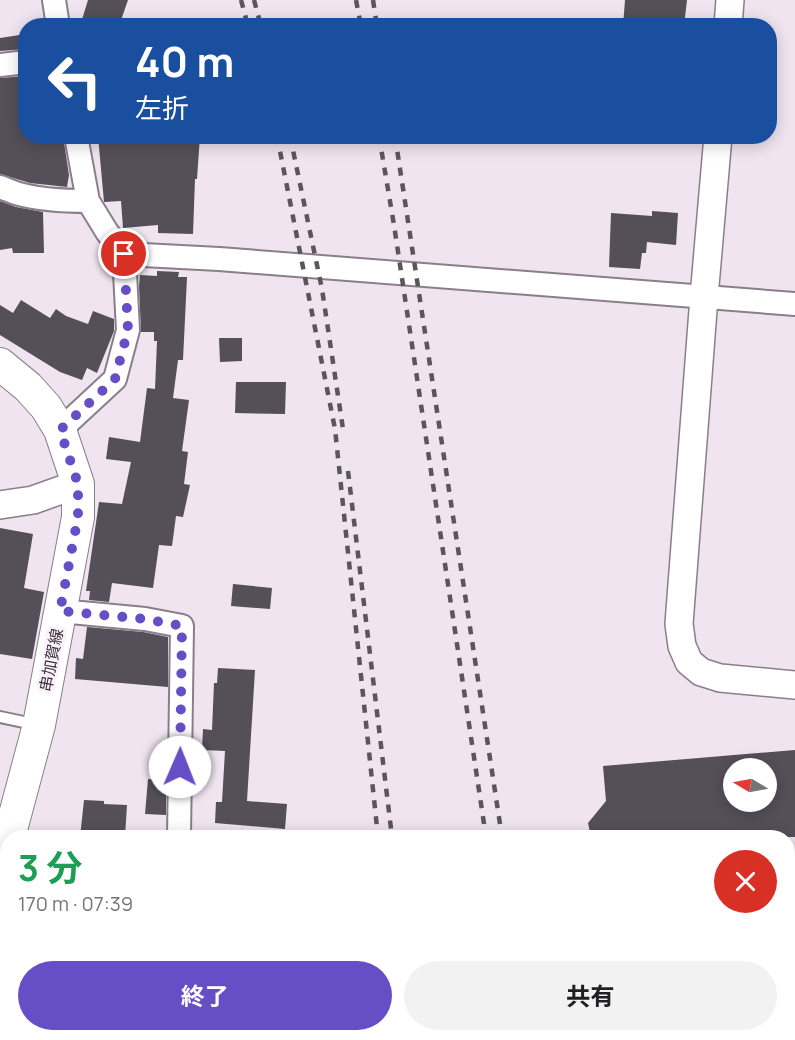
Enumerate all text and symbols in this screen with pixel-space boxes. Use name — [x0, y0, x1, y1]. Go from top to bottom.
text: 40 m — [135, 32, 234, 90]
icon: left — [36, 42, 114, 120]
text: 左折 — [135, 89, 189, 126]
pin — [98, 228, 149, 279]
icon: arrive — [107, 237, 140, 270]
street label: 串加賀線 — [34, 626, 68, 694]
position arrow — [148, 735, 212, 799]
north arrow — [723, 758, 777, 812]
map controls — [723, 758, 777, 812]
text: 3 分 — [18, 843, 82, 892]
button: close — [714, 850, 777, 913]
text: 170 m · 07:39 — [18, 890, 133, 917]
button: 終了 — [18, 961, 392, 1030]
button: 共有 — [404, 961, 777, 1030]

